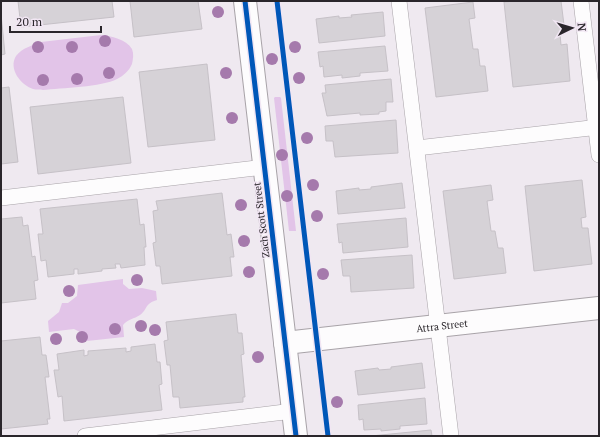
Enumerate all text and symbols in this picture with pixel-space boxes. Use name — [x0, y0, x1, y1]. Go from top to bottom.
scale bar — [10, 8, 101, 34]
north arrow — [552, 8, 592, 48]
text: 20 m — [16, 14, 43, 29]
text: N — [575, 22, 589, 33]
street label: Zach Scott Street — [250, 181, 273, 258]
street label: Attra Street — [416, 317, 469, 335]

